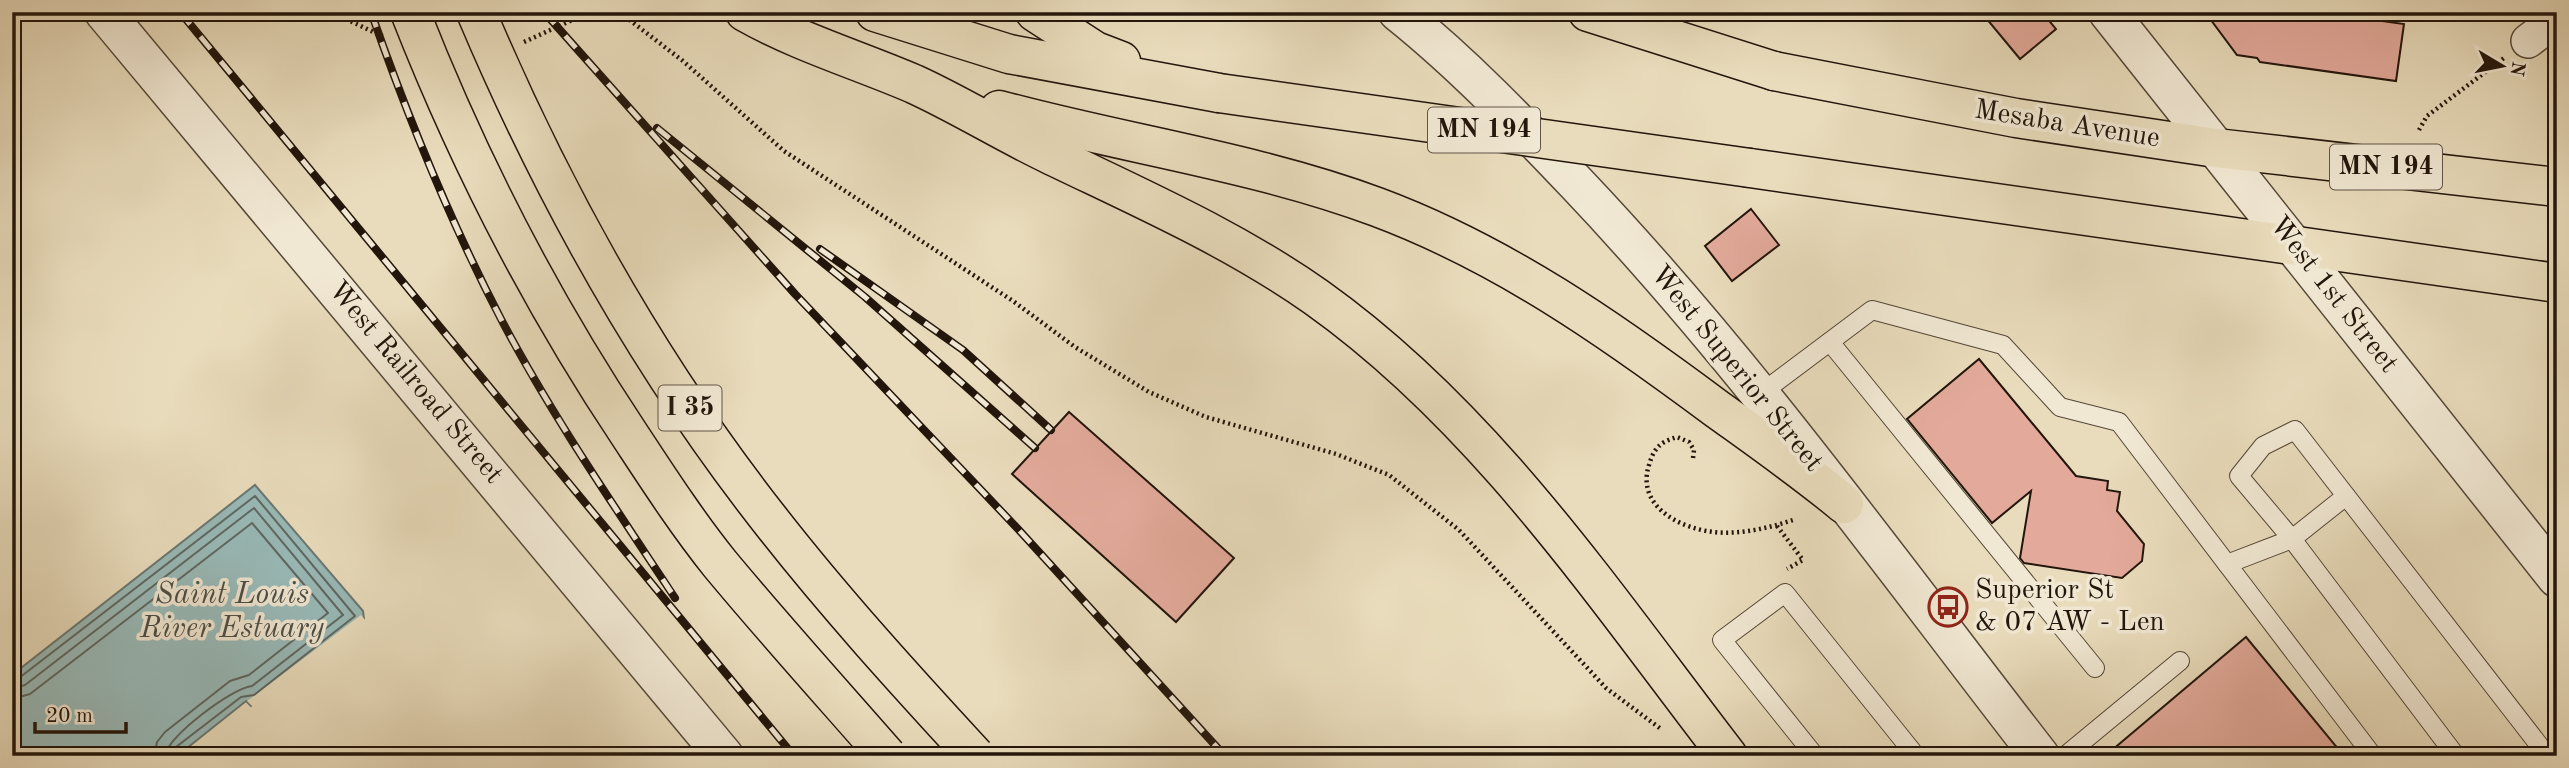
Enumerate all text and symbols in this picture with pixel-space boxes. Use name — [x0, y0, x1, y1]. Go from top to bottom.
north arrow — [2468, 32, 2538, 102]
text: N — [2506, 60, 2527, 78]
street label: Mesaba Avenue — [1972, 97, 2162, 153]
road number: MN 194 — [1428, 108, 1540, 153]
road number: MN 194 — [2330, 144, 2442, 190]
street label: West 1st Street — [2263, 211, 2403, 379]
street label: West Superior Street — [1645, 261, 1827, 477]
street label: West Railroad Street — [322, 276, 508, 490]
road number: I 35 — [658, 386, 722, 430]
place label: Superior St & 07 AW - Len — [1975, 577, 2165, 637]
water label: Saint Louis River Estuary — [139, 580, 325, 644]
bus stop icon: Superior St & 07 AW - Len — [1927, 586, 1969, 628]
scale bar — [35, 691, 126, 735]
text: 20 m — [46, 706, 93, 727]

